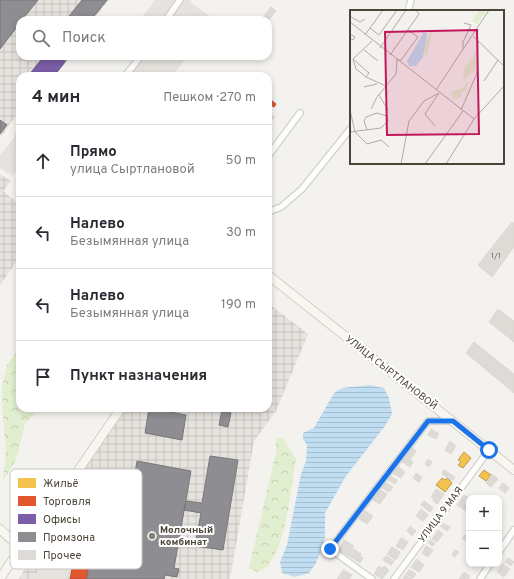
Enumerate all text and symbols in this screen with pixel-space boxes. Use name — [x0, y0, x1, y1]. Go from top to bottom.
inset map — [350, 10, 504, 164]
search box — [16, 16, 272, 60]
icon: search — [30, 27, 52, 49]
text: Поиск — [62, 29, 106, 48]
text: 4 мин — [32, 87, 80, 109]
text: Пешком · 270 m — [163, 90, 256, 106]
text: Прямо — [70, 143, 117, 162]
icon: ahead — [32, 150, 54, 172]
text: 50 m — [226, 153, 256, 169]
text: улица Сыртлановой — [70, 162, 195, 178]
text: Налево — [70, 215, 125, 234]
icon: left — [32, 222, 54, 244]
text: 30 m — [226, 225, 256, 241]
text: Безымянная улица — [70, 234, 189, 250]
house number: 1/1 — [491, 251, 501, 261]
text: Налево — [70, 287, 125, 306]
icon: left — [32, 294, 54, 316]
text: 190 m — [221, 297, 256, 313]
text: Безымянная улица — [70, 306, 189, 322]
street label: УЛИЦА СЫРТЛАНОВОЙ — [342, 333, 440, 413]
icon: arrive — [32, 366, 54, 388]
text: Пункт назначения — [70, 367, 207, 386]
route start — [480, 441, 498, 459]
legend — [10, 469, 142, 569]
text: Жильё — [43, 477, 79, 491]
street label: УЛИЦА 9 МАЯ — [416, 484, 466, 546]
text: Торговля — [43, 495, 91, 509]
map controls — [466, 495, 502, 567]
button: + — [466, 495, 502, 531]
text: Офисы — [43, 513, 81, 527]
place label: Молочный комбинат — [160, 524, 213, 549]
text: Промзона — [43, 531, 95, 545]
marker: Молочный комбинат — [147, 531, 157, 541]
button: − — [466, 531, 502, 567]
route end — [321, 540, 339, 558]
text: Прочее — [43, 549, 81, 563]

